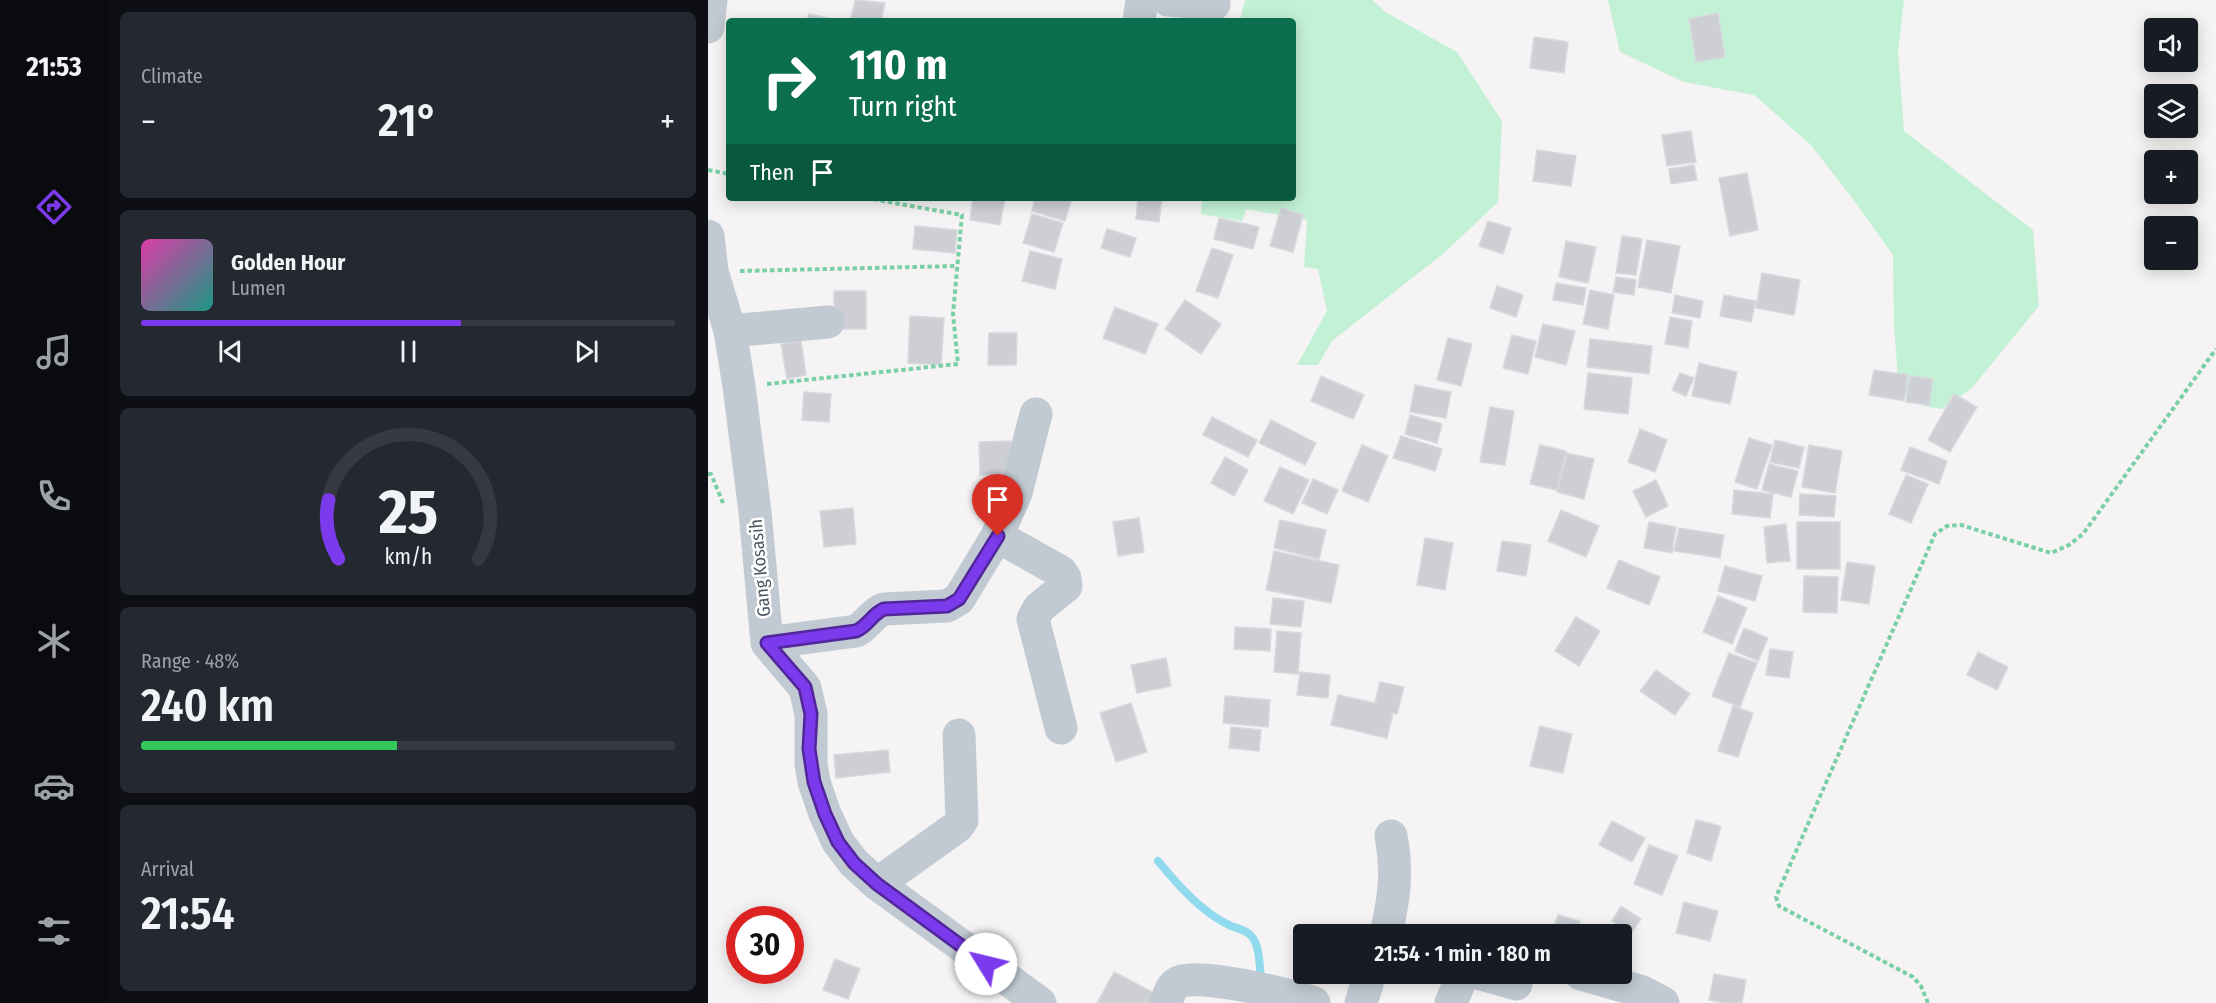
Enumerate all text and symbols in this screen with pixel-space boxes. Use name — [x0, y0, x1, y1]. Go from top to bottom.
map controls — [2144, 18, 2198, 270]
button: sound — [2144, 18, 2198, 72]
text: 110 m — [849, 40, 948, 90]
icon: right — [750, 42, 828, 120]
text: 21:53 — [26, 51, 82, 83]
text: Climate — [141, 64, 203, 88]
button: layers — [2144, 84, 2198, 138]
text: Turn right — [849, 91, 957, 123]
text: 21° — [378, 94, 438, 148]
text: − — [141, 102, 156, 142]
text: + — [660, 102, 675, 142]
button: + — [2144, 150, 2198, 204]
icon: arrive — [806, 156, 839, 189]
text: Then — [750, 159, 794, 186]
icon: directions — [33, 186, 75, 228]
button: − — [2144, 216, 2198, 270]
text: Golden Hour — [231, 249, 345, 276]
text: Lumen — [231, 276, 286, 300]
icon: music — [33, 331, 75, 373]
icon: previous — [214, 335, 247, 368]
icon: pause — [392, 335, 425, 368]
icon: next — [570, 335, 603, 368]
pin — [972, 474, 1023, 536]
icon: phone — [33, 475, 75, 517]
text: 25 — [377, 475, 438, 550]
icon: arrive — [981, 483, 1014, 516]
street label: Gang Kosasih — [745, 518, 775, 618]
text: km/h — [384, 544, 432, 570]
icon: climate — [33, 620, 75, 662]
text: Range · 48% — [141, 649, 239, 673]
text: 240 km — [141, 679, 274, 733]
icon: car — [33, 765, 75, 807]
text: Arrival — [141, 857, 194, 881]
text: 21:54 — [141, 887, 235, 941]
speed limit sign: 30 — [726, 906, 804, 984]
icon: filters — [33, 910, 75, 952]
position arrow — [954, 932, 1018, 996]
text: 21:54 · 1 min · 180 m — [1374, 940, 1551, 967]

